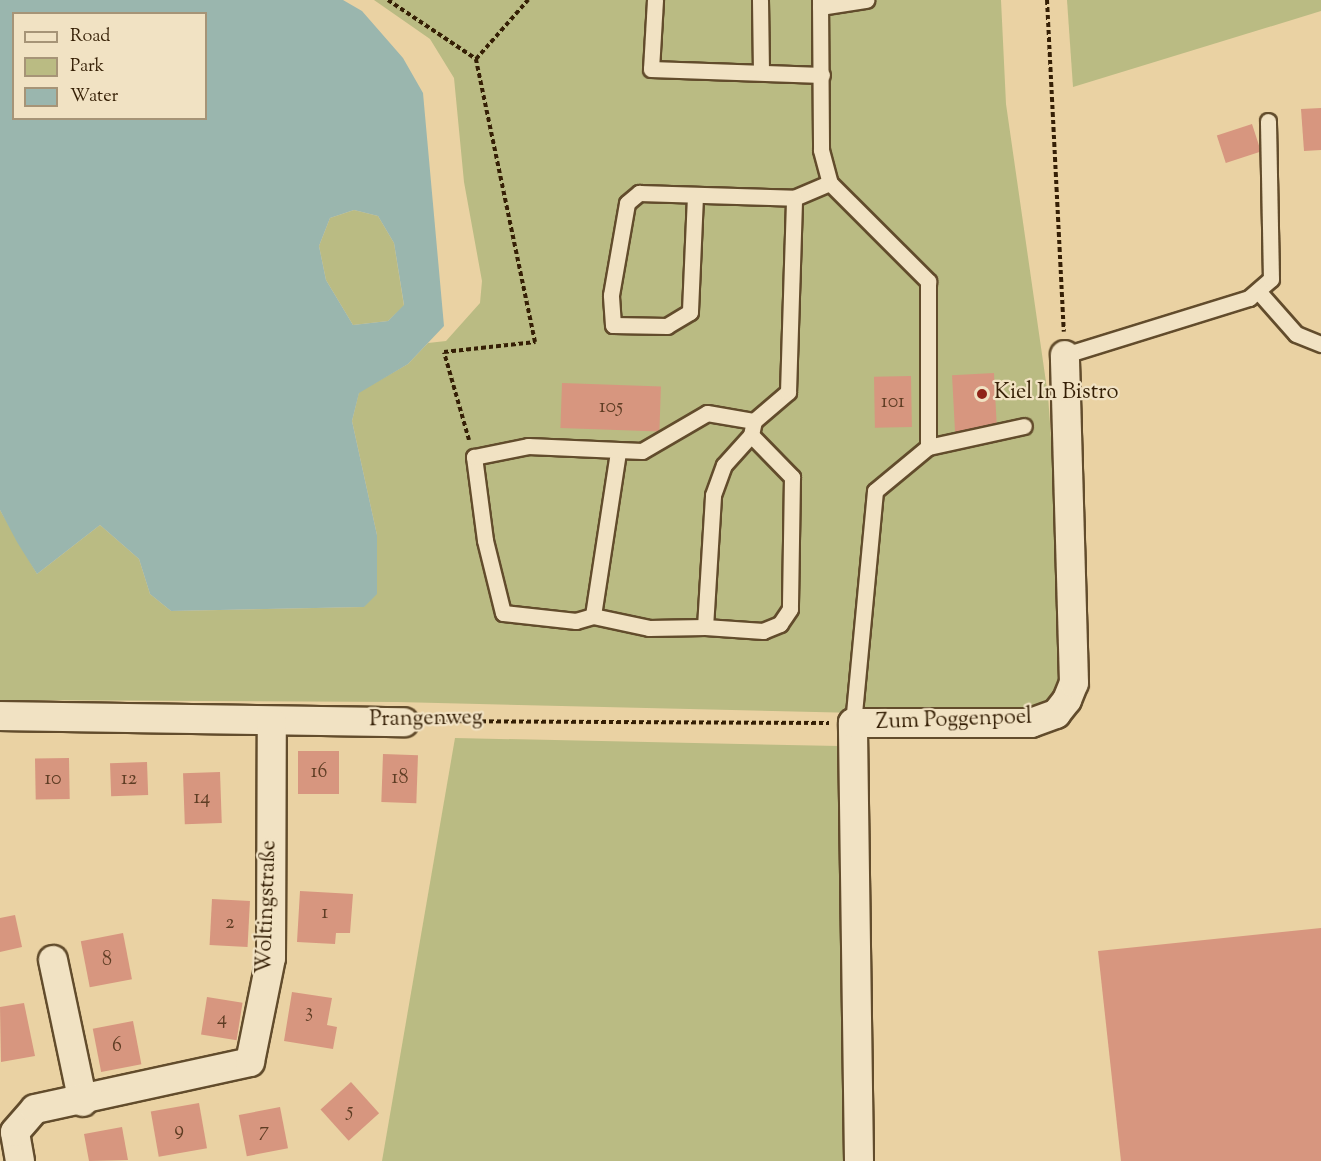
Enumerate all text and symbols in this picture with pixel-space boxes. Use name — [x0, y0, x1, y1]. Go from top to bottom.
legend — [12, 12, 207, 120]
text: Road — [70, 24, 110, 50]
text: Park — [70, 54, 104, 80]
text: Water — [70, 84, 118, 110]
place label: Kiel In Bistro — [994, 381, 1118, 407]
marker: Kiel In Bistro — [975, 387, 989, 401]
house number: 101 — [881, 390, 905, 414]
house number: 105 — [599, 395, 623, 419]
street label: Zum Poggenpoel — [875, 705, 1033, 737]
street label: Prangenweg — [369, 706, 483, 734]
house number: 16 — [311, 760, 327, 784]
house number: 18 — [392, 766, 408, 790]
house number: 10 — [44, 767, 62, 791]
house number: 12 — [121, 767, 137, 791]
house number: 14 — [194, 786, 210, 810]
street label: Woltingstraße — [252, 840, 284, 974]
house number: 1 — [322, 901, 328, 925]
house number: 2 — [225, 911, 235, 935]
house number: 8 — [102, 948, 112, 972]
house number: 3 — [305, 1000, 313, 1024]
house number: 4 — [217, 1007, 227, 1031]
house number: 6 — [112, 1034, 122, 1058]
house number: 5 — [347, 1099, 353, 1123]
house number: 9 — [174, 1118, 184, 1142]
house number: 7 — [259, 1119, 269, 1143]

